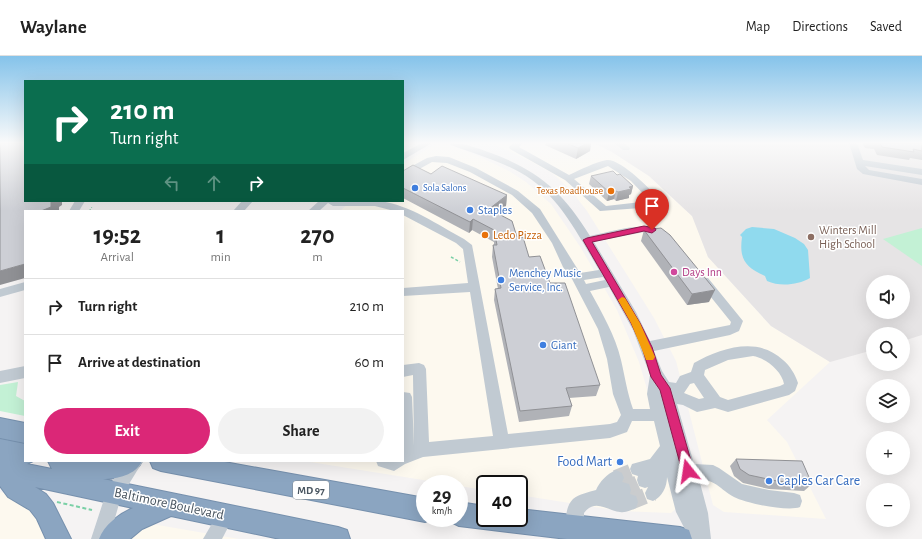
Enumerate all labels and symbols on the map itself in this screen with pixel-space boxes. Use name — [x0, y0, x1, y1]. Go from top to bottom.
marker: Sola Salons — [410, 183, 420, 193]
place label: Sola Salons — [423, 183, 467, 193]
place label: Texas Roadhouse — [537, 186, 603, 196]
marker: Texas Roadhouse — [606, 186, 616, 196]
pin — [635, 189, 669, 230]
place label: Staples — [478, 204, 512, 216]
marker: Staples — [465, 205, 475, 215]
place label: Winters Mill High School — [819, 224, 877, 250]
place label: Ledo Pizza — [493, 229, 542, 241]
marker: Ledo Pizza — [480, 230, 490, 240]
marker: Winters Mill High School — [806, 232, 816, 242]
place label: Days Inn — [682, 266, 722, 279]
place label: Menchey Music Service, Inc. — [509, 267, 581, 293]
marker: Days Inn — [669, 267, 679, 277]
marker: Menchey Music Service, Inc. — [496, 275, 506, 285]
place label: Giant — [551, 339, 577, 351]
marker: Giant — [538, 340, 548, 350]
position arrow — [667, 450, 709, 492]
place label: Food Mart — [557, 455, 613, 469]
marker: Food Mart — [615, 457, 625, 467]
place label: Caples Car Care — [777, 474, 860, 488]
speed limit sign: 40 — [476, 475, 528, 527]
marker: Caples Car Care — [764, 476, 774, 486]
road number: MD 97 — [293, 481, 329, 499]
street label: Baltimore Boulevard — [113, 486, 225, 522]

